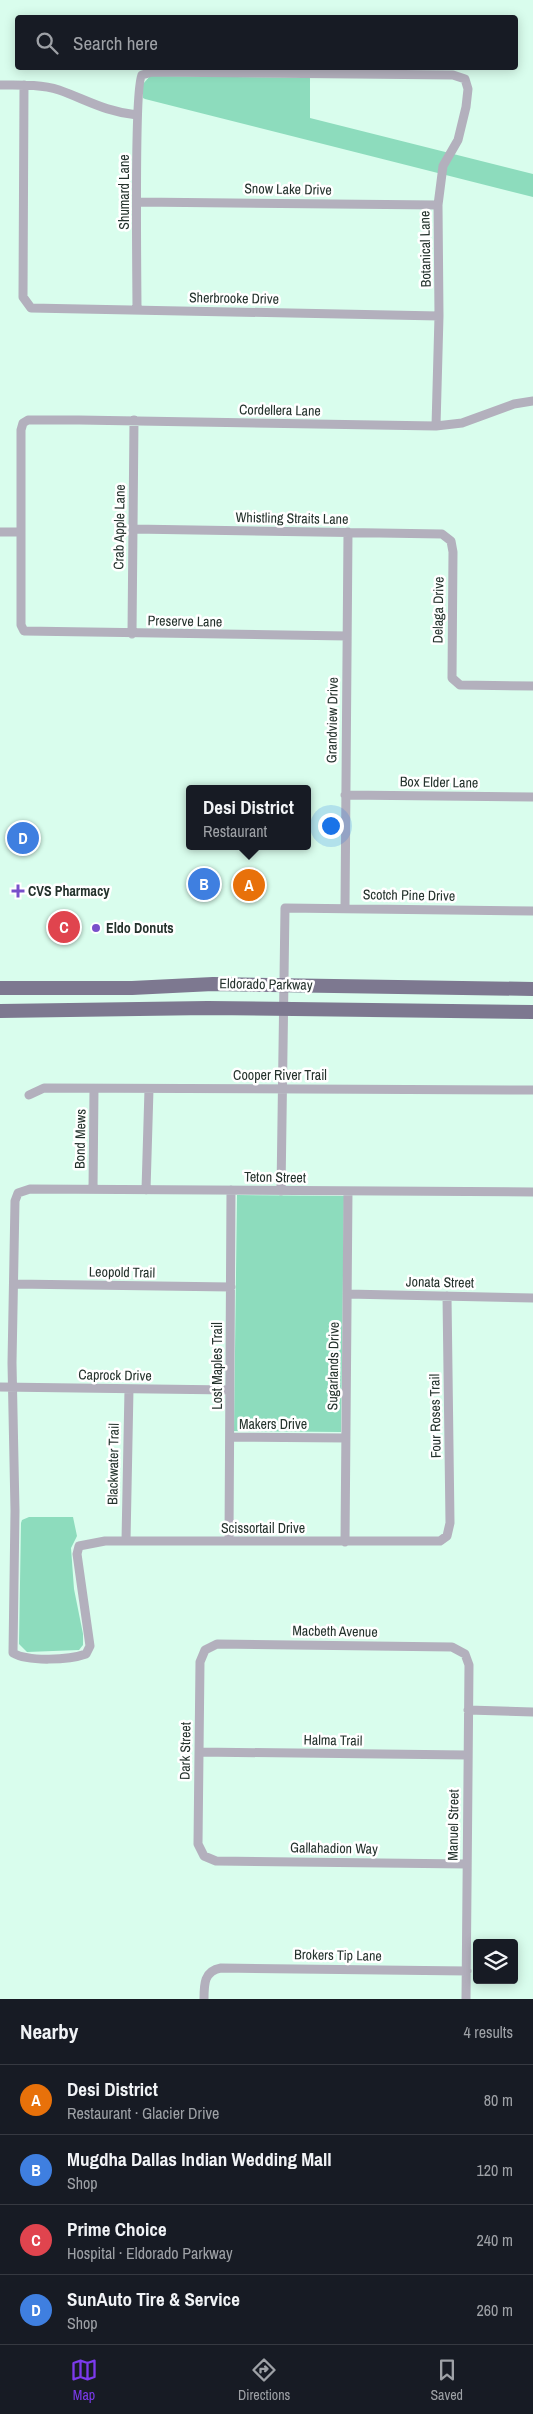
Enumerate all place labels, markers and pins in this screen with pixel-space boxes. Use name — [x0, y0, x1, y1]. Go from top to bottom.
pin: D — [7, 819, 39, 857]
pin: B — [188, 865, 220, 903]
pin: A — [233, 866, 265, 904]
place label: CVS Pharmacy — [28, 882, 110, 900]
marker: CVS Pharmacy — [12, 885, 24, 897]
pin: C — [48, 908, 80, 946]
place label: Eldo Donuts — [106, 919, 174, 937]
marker: Eldo Donuts — [90, 922, 102, 934]

